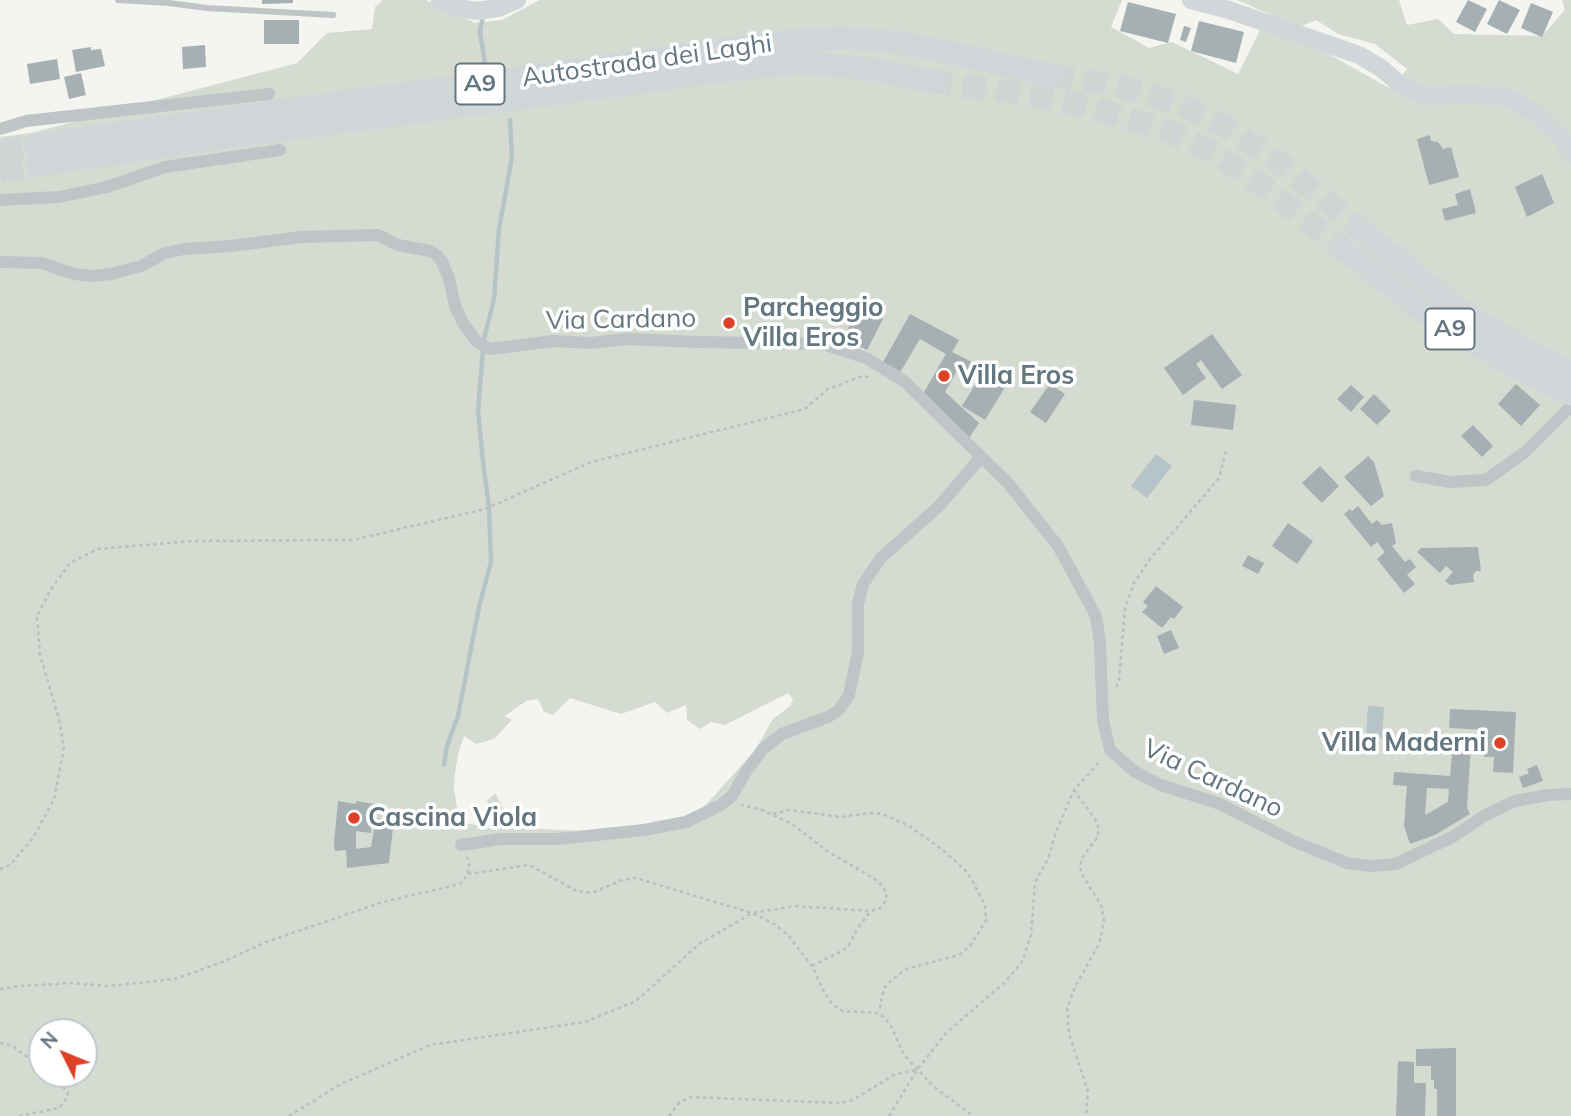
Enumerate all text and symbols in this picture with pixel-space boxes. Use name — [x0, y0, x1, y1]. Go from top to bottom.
street label: Autostrada dei Laghi — [520, 28, 774, 94]
road number: A9 — [456, 64, 504, 104]
place label: Parcheggio Villa Eros — [743, 292, 883, 354]
street label: Via Cardano — [546, 303, 696, 337]
road number: A9 — [1426, 308, 1474, 350]
marker: Parcheggio Villa Eros — [721, 315, 737, 331]
place label: Villa Eros — [958, 360, 1074, 392]
marker: Villa Eros — [936, 368, 952, 384]
place label: Villa Maderni — [1322, 727, 1486, 759]
street label: Via Cardano — [1138, 733, 1288, 825]
marker: Villa Maderni — [1492, 735, 1508, 751]
place label: Cascina Viola — [368, 802, 537, 834]
marker: Cascina Viola — [346, 810, 362, 826]
north arrow — [28, 1018, 98, 1088]
text: N — [35, 1027, 63, 1053]

